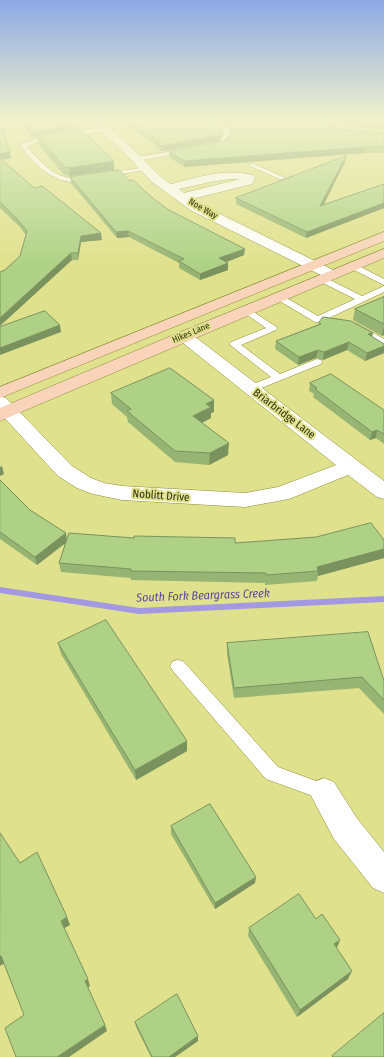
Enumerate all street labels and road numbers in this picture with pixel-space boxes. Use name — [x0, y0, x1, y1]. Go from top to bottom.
street label: Noe Way — [187, 196, 219, 222]
street label: Hikes Lane — [171, 320, 211, 346]
street label: Briarbridge Lane — [250, 386, 318, 442]
street label: Noblitt Drive — [132, 487, 190, 505]

